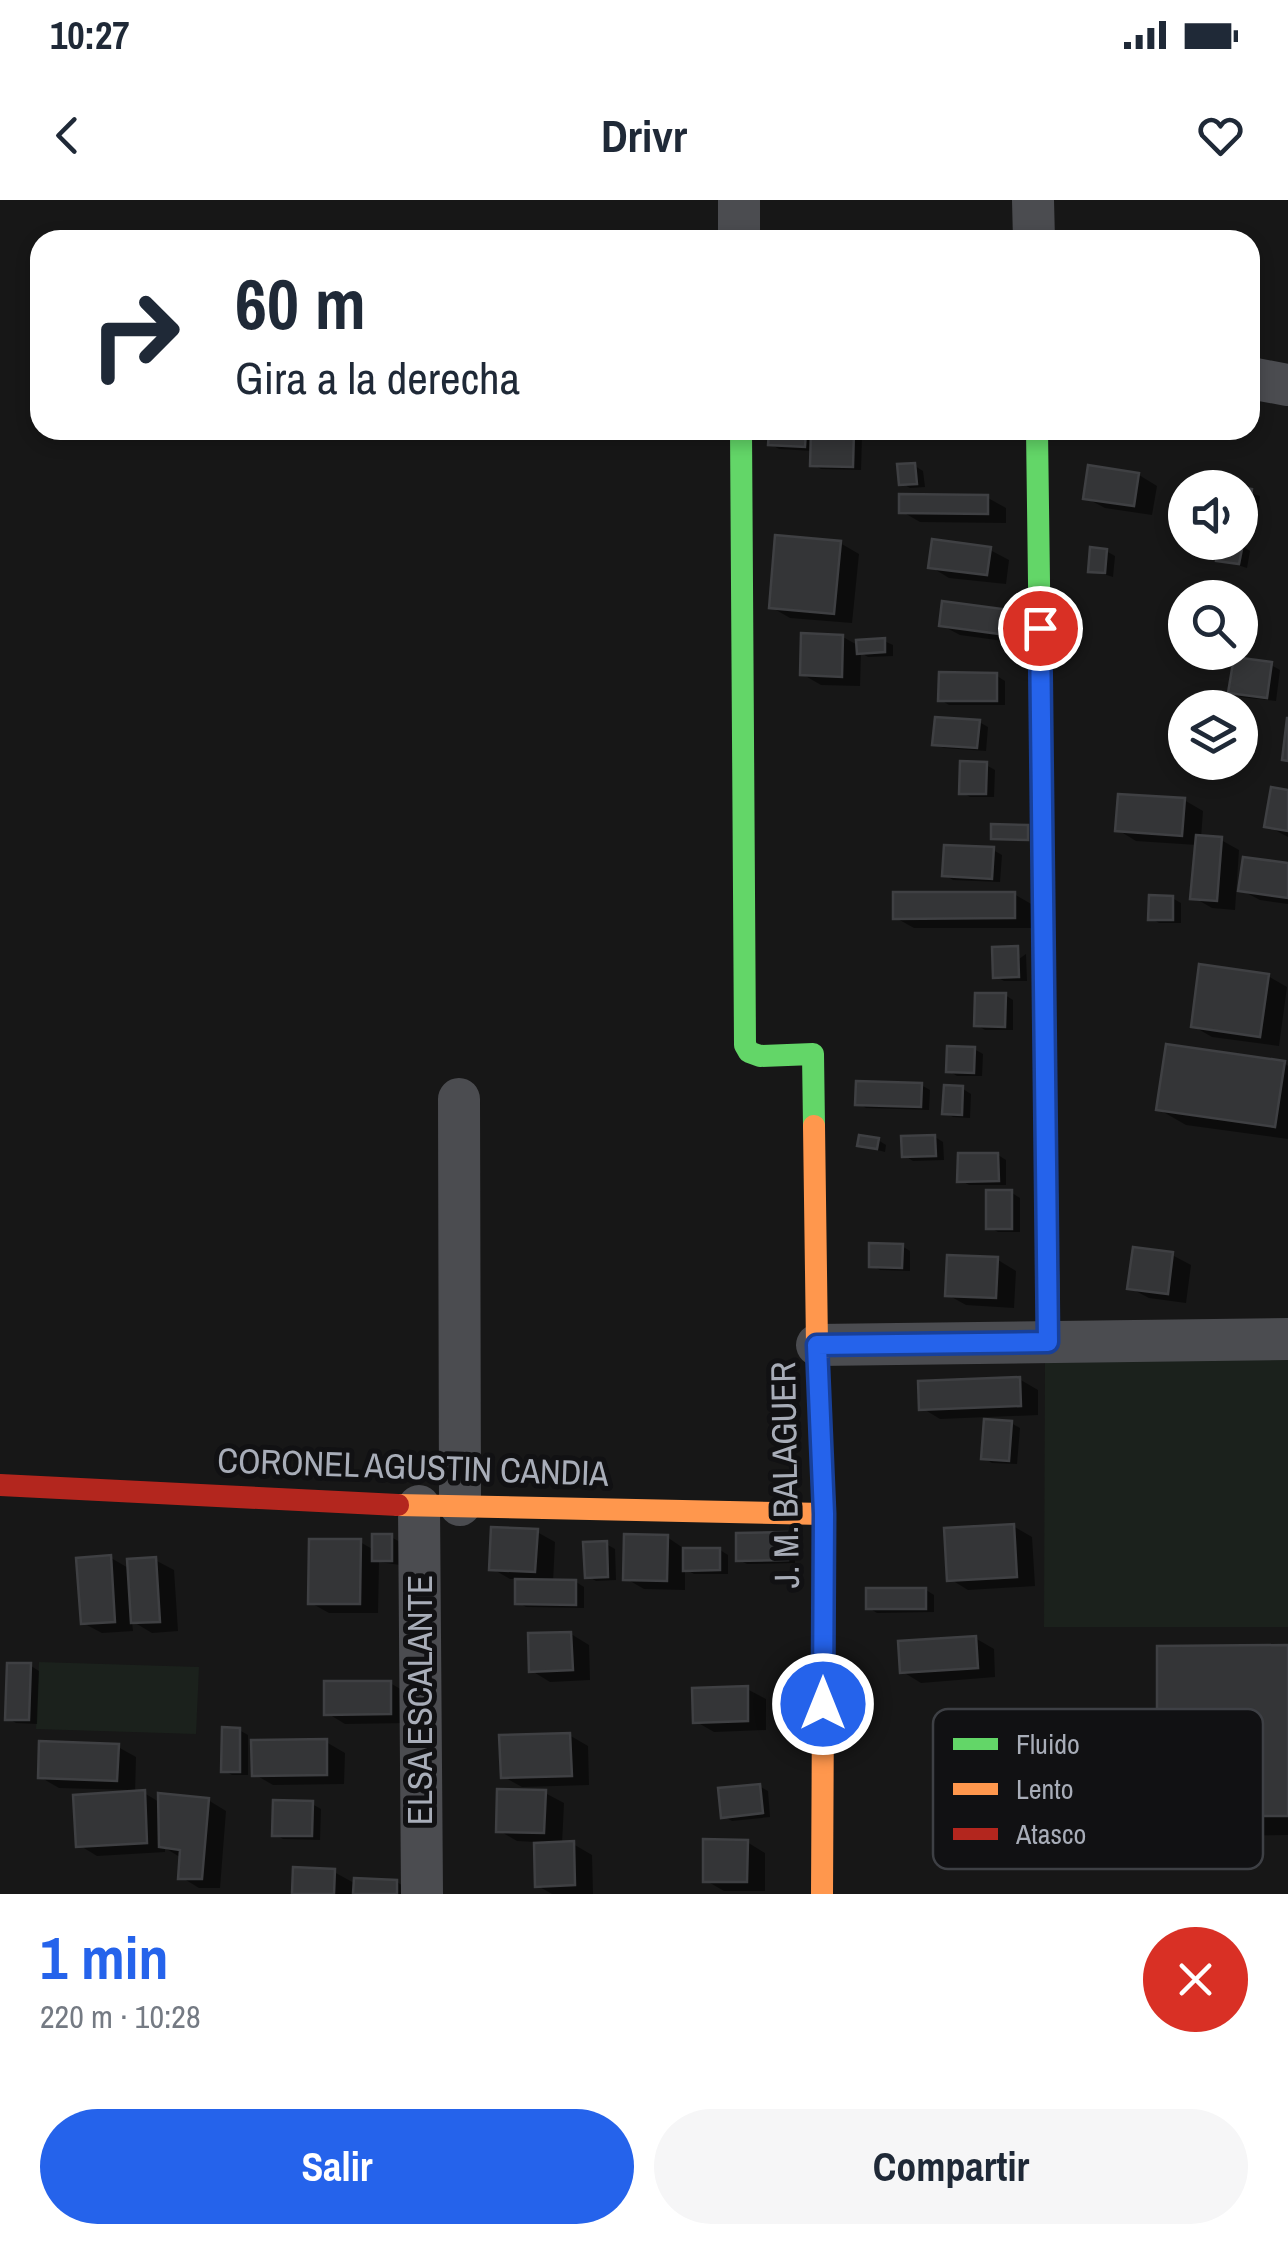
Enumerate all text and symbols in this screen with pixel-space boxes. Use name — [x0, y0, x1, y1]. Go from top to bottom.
text: 10:27 — [50, 10, 130, 61]
text: Drivr — [601, 105, 687, 166]
icon: back — [40, 108, 95, 163]
icon: heart — [1193, 108, 1248, 163]
text: 60 m — [235, 257, 366, 351]
icon: right — [70, 270, 200, 400]
text: Gira a la derecha — [235, 347, 520, 408]
map controls — [1168, 470, 1258, 780]
button: sound — [1168, 470, 1258, 560]
button: search — [1168, 580, 1258, 670]
pin — [998, 586, 1083, 671]
icon: arrive — [1013, 601, 1068, 656]
button: layers — [1168, 690, 1258, 780]
street label: J. M. BALAGUER — [759, 1361, 810, 1589]
street label: CORONEL AGUSTIN CANDIA — [217, 1436, 610, 1497]
street label: ELSA ESCALANTE — [396, 1575, 443, 1825]
position arrow — [771, 1652, 875, 1756]
legend — [933, 1709, 1263, 1869]
text: Fluido — [1016, 1725, 1080, 1763]
text: Lento — [1016, 1770, 1073, 1808]
text: Atasco — [1015, 1815, 1086, 1853]
text: 1 min — [40, 1917, 169, 1998]
button: close — [1143, 1927, 1248, 2032]
text: 220 m · 10:28 — [40, 1995, 200, 2038]
button: Salir — [40, 2109, 634, 2224]
button: Compartir — [654, 2109, 1248, 2224]

